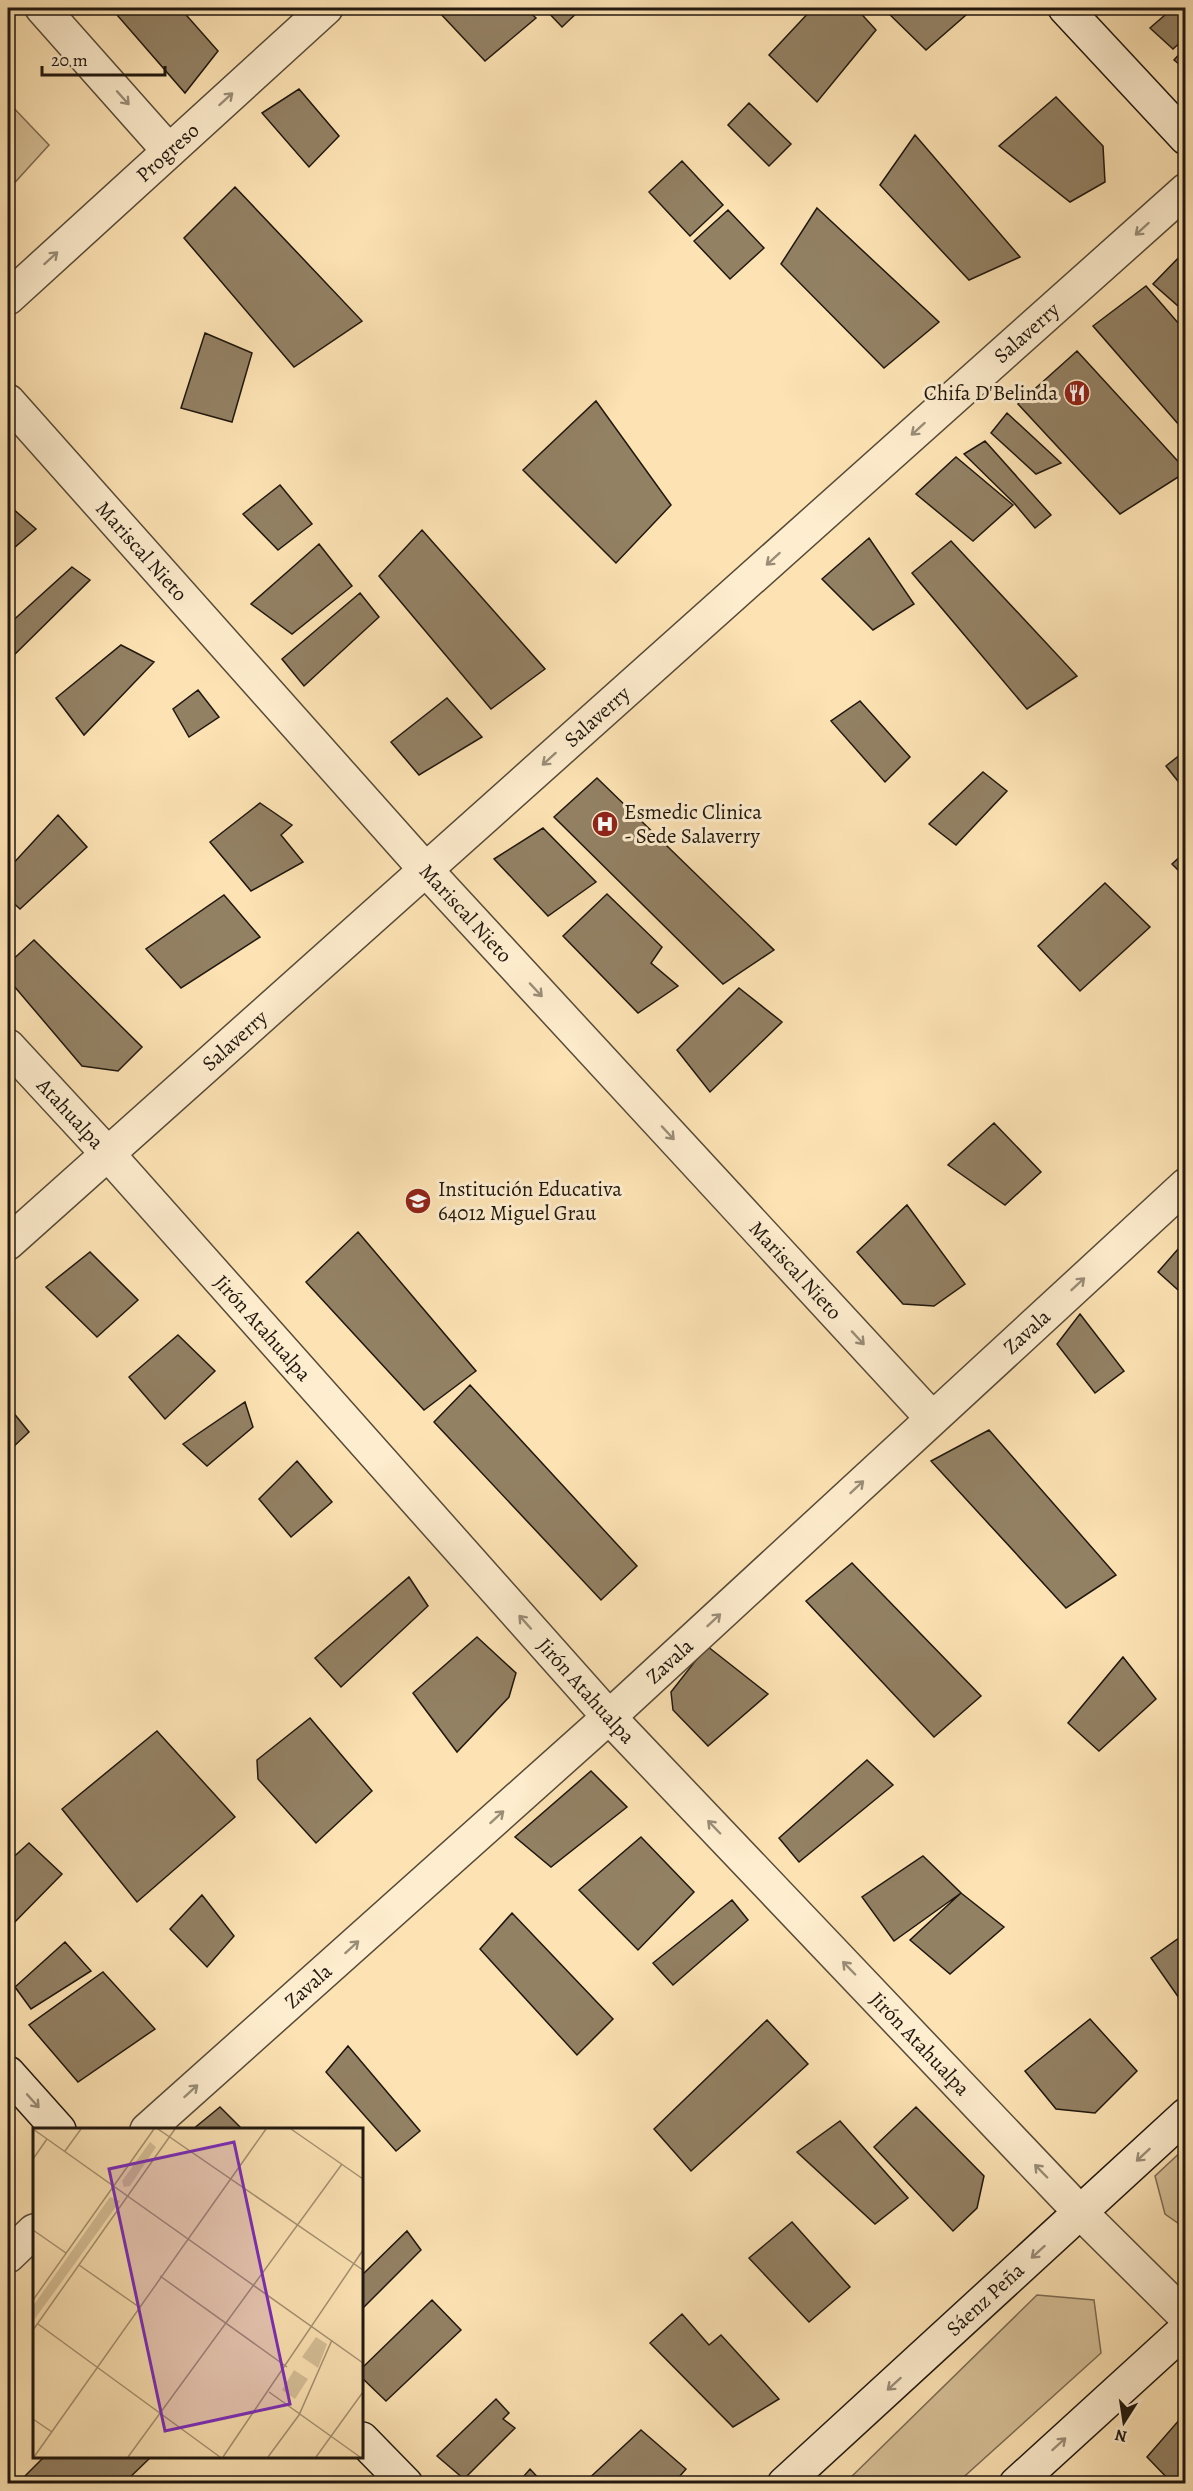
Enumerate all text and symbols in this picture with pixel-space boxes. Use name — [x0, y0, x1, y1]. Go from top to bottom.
scale bar — [42, 39, 165, 77]
text: 20 m — [51, 48, 88, 72]
one-way arrow — [116, 91, 130, 106]
one-way arrow — [218, 92, 233, 106]
street label: Progreso — [130, 116, 205, 189]
one-way arrow — [1135, 222, 1150, 236]
one-way arrow — [43, 251, 58, 265]
street label: Salaverry — [988, 295, 1066, 369]
restaurant icon: Chifa D'Belinda — [1062, 378, 1092, 408]
place label: Chifa D'Belinda — [924, 379, 1058, 407]
one-way arrow — [911, 422, 926, 436]
street label: Mariscal Nieto — [90, 495, 194, 607]
one-way arrow — [766, 552, 781, 566]
street label: Salaverry — [558, 679, 636, 753]
one-way arrow — [542, 752, 557, 766]
place label: Esmedic Clinica - Sede Salaverry — [624, 798, 762, 850]
hospital icon: Esmedic Clinica - Sede Salaverry — [590, 809, 620, 839]
street label: Mariscal Nieto — [413, 858, 519, 969]
one-way arrow — [529, 982, 543, 997]
street label: Salaverry — [196, 1003, 274, 1077]
street label: Atahualpa — [30, 1071, 111, 1155]
one-way arrow — [661, 1125, 675, 1140]
place label: Institución Educativa 64012 Miguel Grau — [438, 1175, 622, 1227]
school or university icon: Institución Educativa 64012 Miguel Grau — [403, 1186, 433, 1216]
street label: Mariscal Nieto — [743, 1215, 848, 1326]
street label: Jirón Atahualpa — [208, 1269, 318, 1387]
one-way arrow — [1070, 1277, 1085, 1291]
street label: Zavala — [997, 1303, 1057, 1361]
one-way arrow — [850, 1330, 864, 1345]
one-way arrow — [849, 1481, 864, 1495]
one-way arrow — [706, 1613, 721, 1627]
one-way arrow — [518, 1615, 532, 1630]
street label: Jirón Atahualpa — [531, 1632, 641, 1750]
street label: Zavala — [640, 1632, 699, 1690]
one-way arrow — [489, 1810, 504, 1824]
one-way arrow — [707, 1820, 722, 1835]
one-way arrow — [344, 1940, 359, 1954]
street label: Zavala — [278, 1957, 338, 2015]
one-way arrow — [841, 1961, 856, 1976]
street label: Jirón Atahualpa — [864, 1986, 976, 2102]
one-way arrow — [183, 2084, 198, 2098]
one-way arrow — [26, 2093, 40, 2108]
inset map — [33, 2128, 363, 2458]
one-way arrow — [1136, 2148, 1151, 2162]
one-way arrow — [1034, 2163, 1048, 2178]
one-way arrow — [1031, 2245, 1046, 2259]
street label: Sáenz Peña — [940, 2256, 1030, 2342]
one-way arrow — [886, 2377, 901, 2391]
north arrow — [1094, 2392, 1154, 2452]
text: N — [1113, 2424, 1129, 2448]
one-way arrow — [1051, 2437, 1066, 2451]

